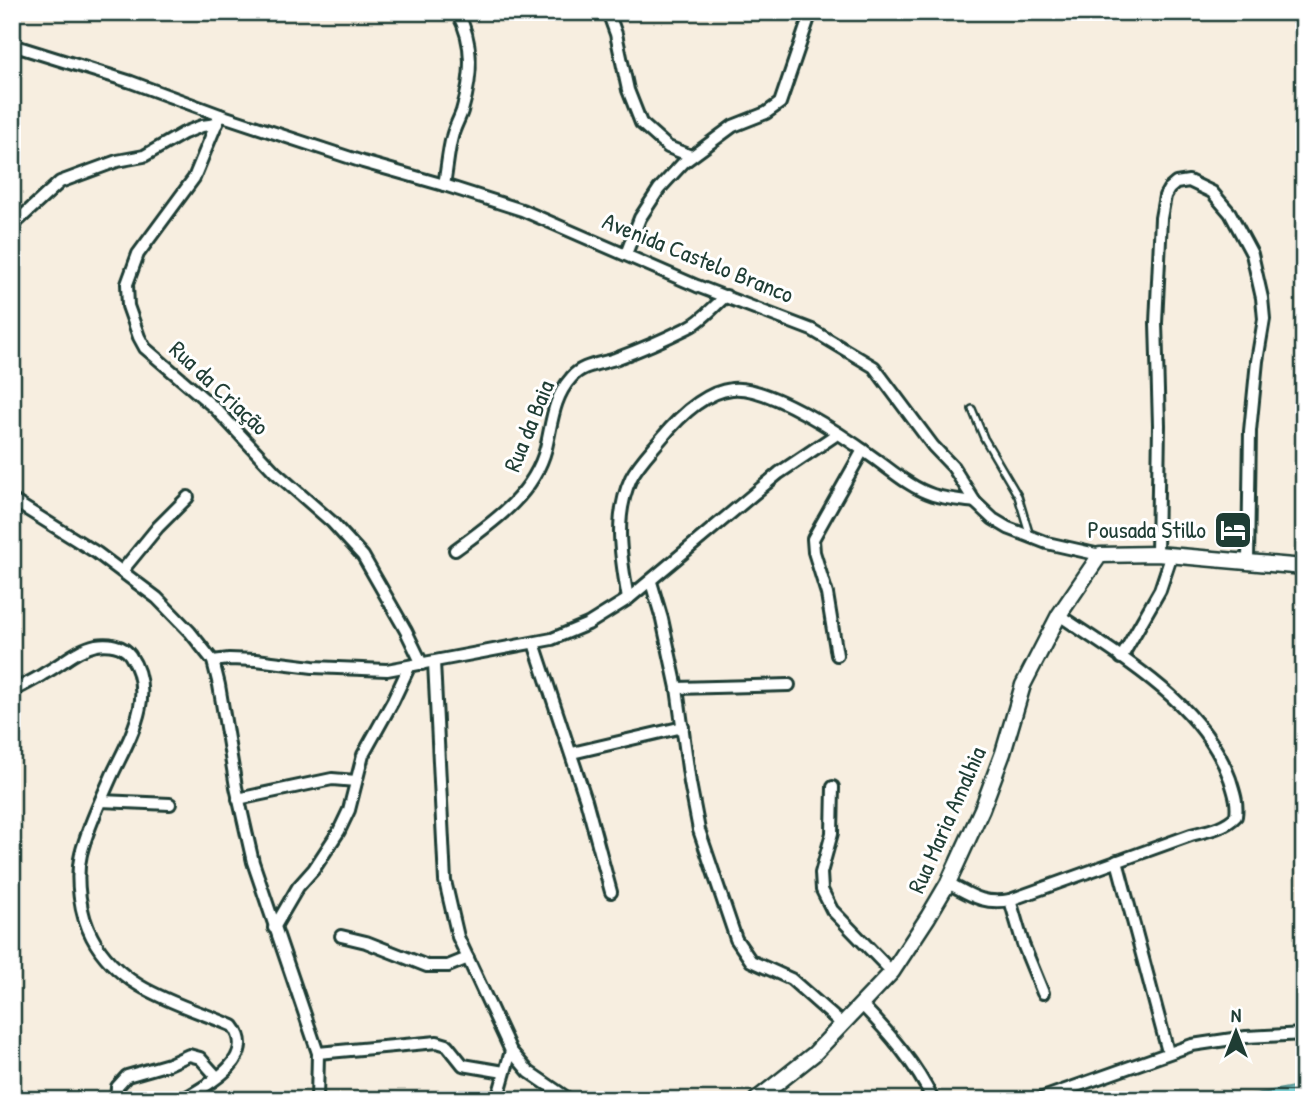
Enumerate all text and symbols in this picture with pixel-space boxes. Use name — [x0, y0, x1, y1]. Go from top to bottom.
street label: Avenida Castelo Branco — [598, 204, 799, 310]
street label: Rua da Criação — [163, 333, 277, 442]
street label: Rua da Baia — [495, 375, 561, 476]
hotel icon: Pousada Stillo — [1212, 509, 1254, 551]
place label: Pousada Stillo — [1088, 513, 1206, 545]
street label: Rua Maria Amalhia — [899, 741, 993, 898]
north arrow — [1200, 996, 1270, 1066]
text: N — [1231, 1002, 1241, 1028]

